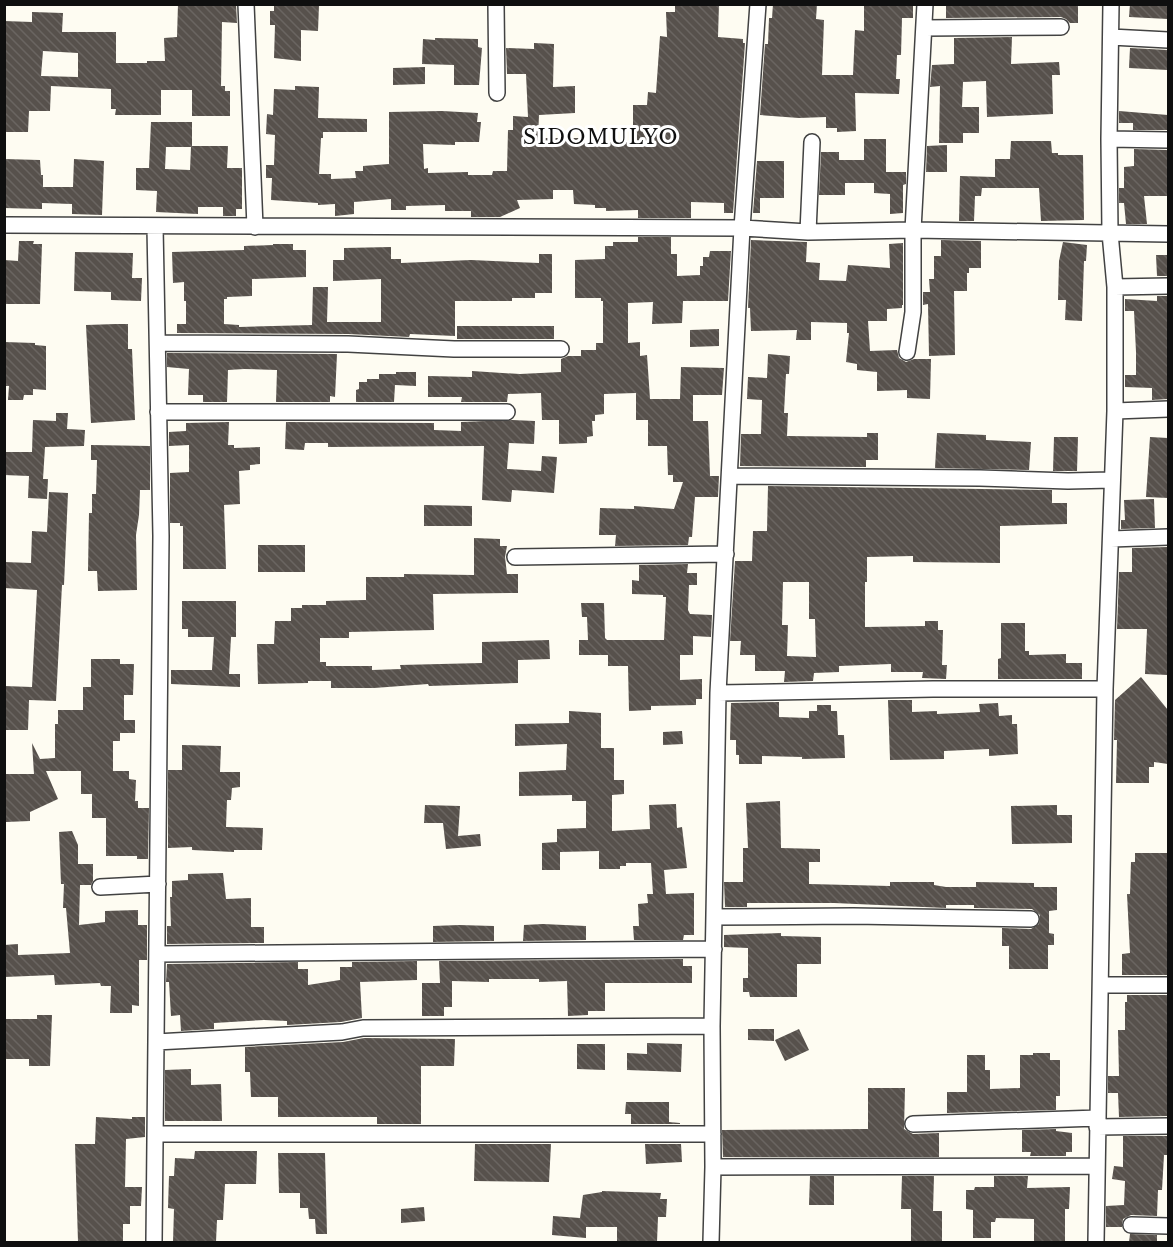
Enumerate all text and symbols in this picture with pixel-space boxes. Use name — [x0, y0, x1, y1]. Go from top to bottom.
district label: SIDOMULYO — [523, 125, 679, 149]

